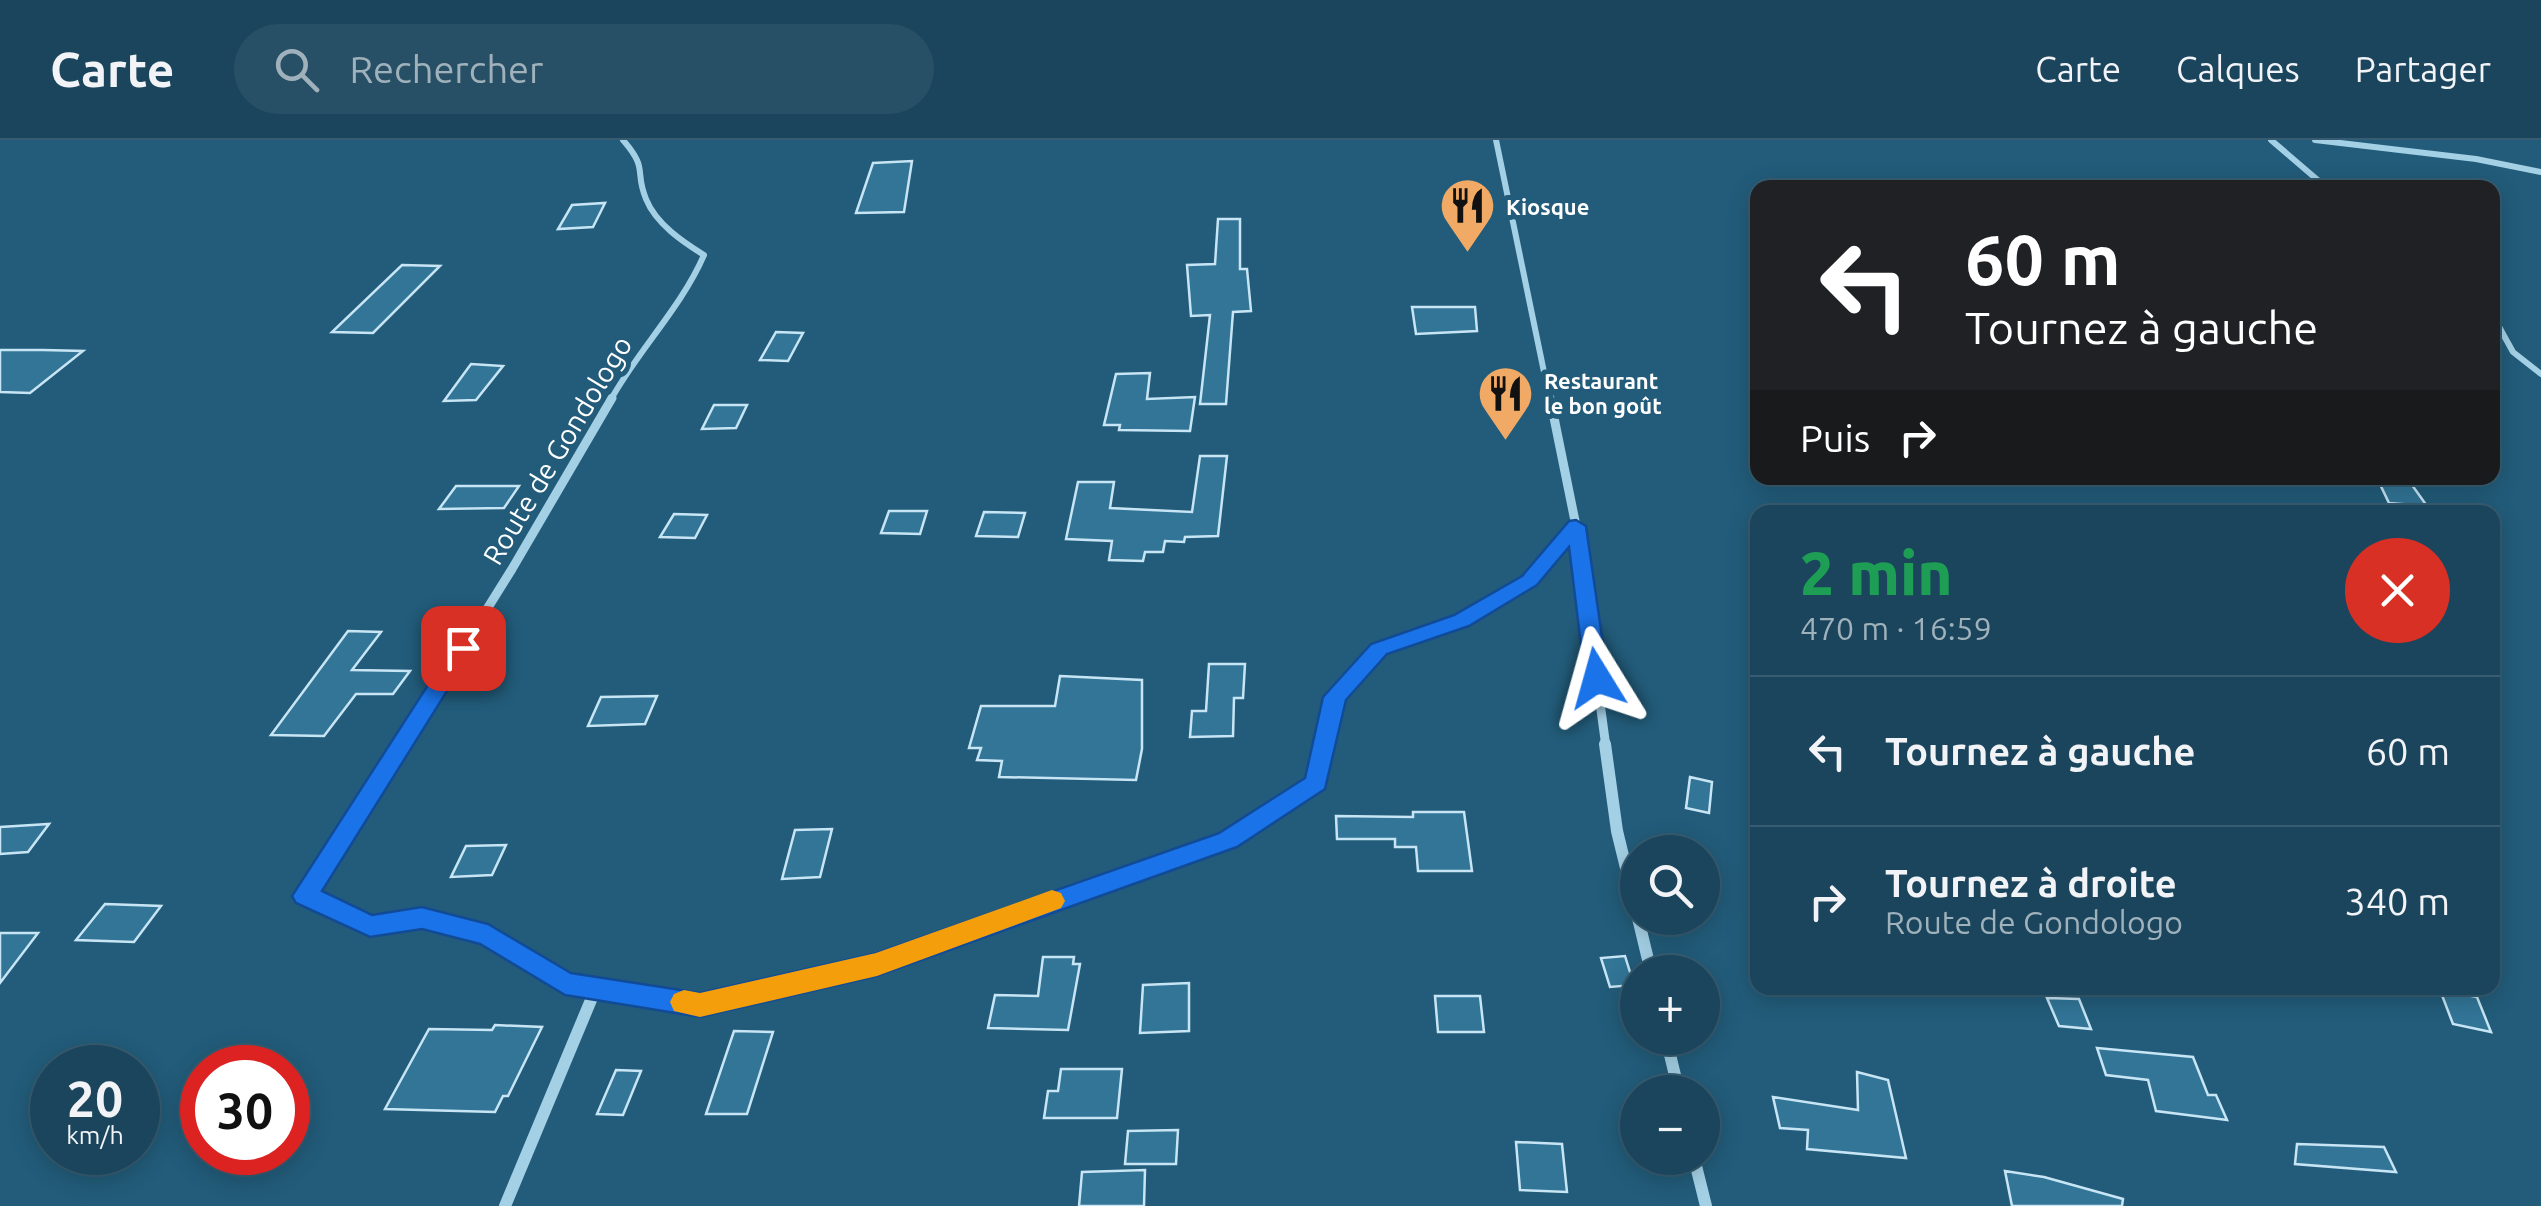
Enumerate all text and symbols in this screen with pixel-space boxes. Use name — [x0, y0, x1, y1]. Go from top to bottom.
search box — [234, 24, 934, 114]
text: Carte — [50, 42, 174, 96]
icon: search — [269, 42, 324, 97]
text: Rechercher — [349, 48, 543, 90]
text: Carte — [2035, 49, 2121, 89]
text: Calques — [2176, 49, 2300, 89]
text: Partager — [2355, 49, 2491, 89]
restaurant icon: Kiosque — [1437, 176, 1497, 255]
place label: Kiosque — [1506, 194, 1589, 219]
icon: left — [1800, 220, 1930, 350]
text: 60 m — [1965, 220, 2121, 298]
text: Tournez à gauche — [1965, 302, 2318, 353]
street label: Route de Gondologo — [477, 330, 637, 570]
restaurant icon: Restaurant le bon goût — [1475, 363, 1535, 442]
place label: Restaurant le bon goût — [1544, 368, 1662, 418]
icon: right — [1890, 410, 1945, 465]
text: Puis — [1800, 417, 1870, 459]
button: close — [2345, 538, 2450, 643]
text: 2 min — [1800, 539, 1953, 606]
pin — [421, 606, 506, 691]
text: 470 m · 16:59 — [1800, 610, 1992, 646]
icon: arrive — [436, 621, 491, 676]
position arrow — [1545, 626, 1649, 730]
icon: left — [1800, 724, 1855, 779]
text: Tournez à gauche — [1885, 730, 2195, 772]
text: 60 m — [2366, 730, 2450, 772]
map controls — [1620, 835, 1720, 1175]
button: search — [1620, 835, 1720, 935]
text: Tournez à droite — [1885, 862, 2177, 904]
icon: right — [1800, 874, 1855, 929]
text: 340 m — [2344, 880, 2450, 922]
text: Route de Gondologo — [1885, 904, 2183, 940]
button: + — [1620, 955, 1720, 1055]
speed limit sign: 30 — [180, 1045, 310, 1175]
text: 20 — [67, 1070, 123, 1126]
button: − — [1620, 1075, 1720, 1175]
text: km/h — [66, 1121, 124, 1149]

